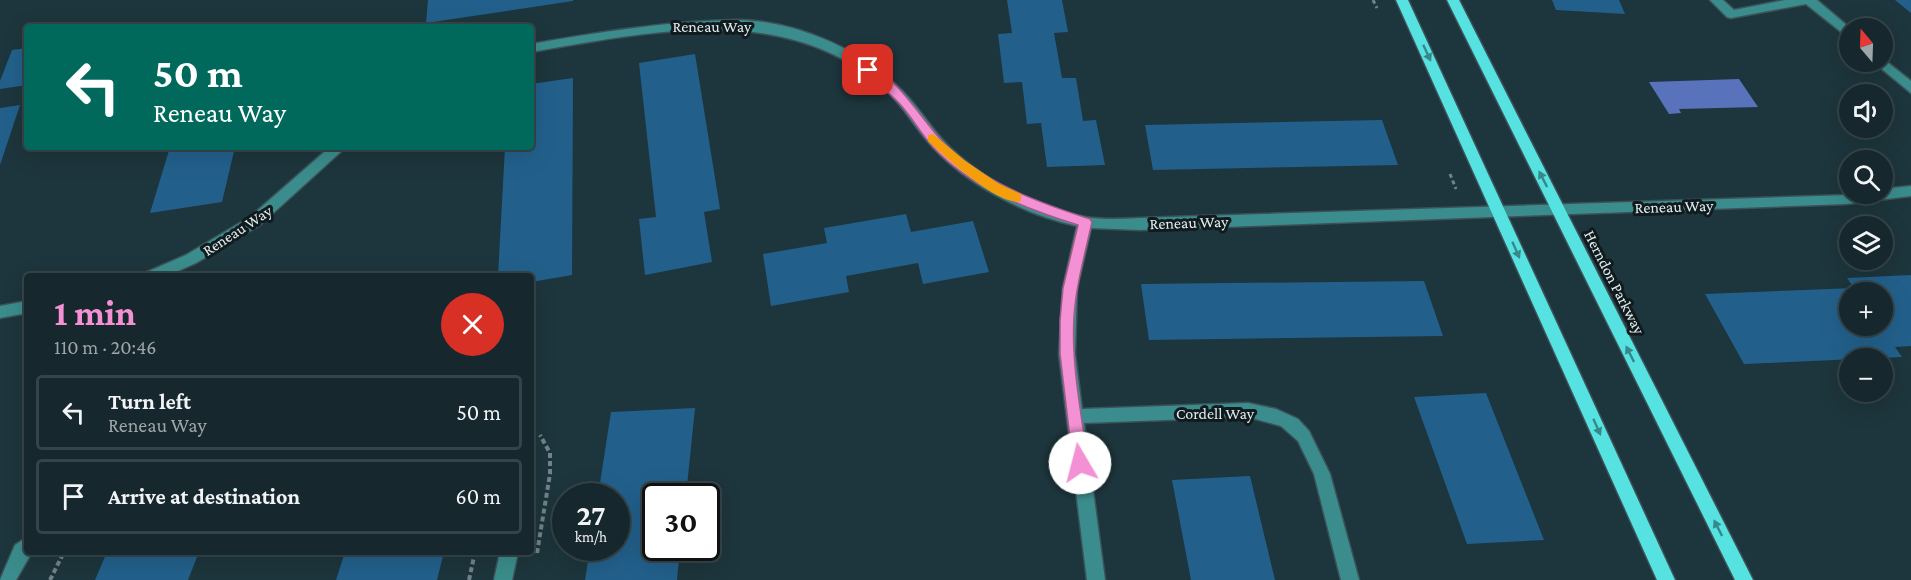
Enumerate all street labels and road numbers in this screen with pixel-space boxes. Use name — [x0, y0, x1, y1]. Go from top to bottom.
street label: Reneau Way — [673, 18, 752, 36]
street label: Reneau Way — [1634, 197, 1714, 217]
street label: Reneau Way — [200, 201, 276, 260]
street label: Reneau Way — [1149, 213, 1229, 233]
street label: Herndon Parkway — [1580, 227, 1648, 338]
street label: Cordell Way — [1176, 405, 1255, 423]

